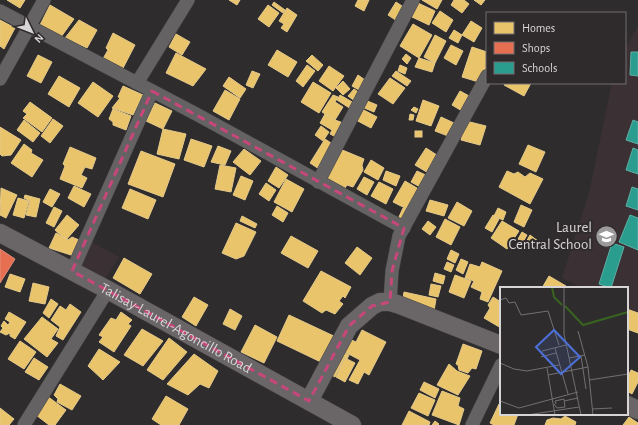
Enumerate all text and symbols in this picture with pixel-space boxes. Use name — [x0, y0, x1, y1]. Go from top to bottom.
north arrow — [12, 12, 52, 52]
legend — [486, 12, 626, 84]
text: Homes — [522, 22, 555, 34]
text: N — [32, 32, 46, 45]
text: Shops — [522, 42, 550, 54]
text: Schools — [522, 62, 557, 74]
place label: Laurel Central School — [508, 220, 592, 252]
school or university icon: Laurel Central School — [594, 223, 620, 249]
street label: Talisay-Laurel-Agoncillo Road — [98, 280, 254, 376]
inset map — [500, 287, 628, 415]

